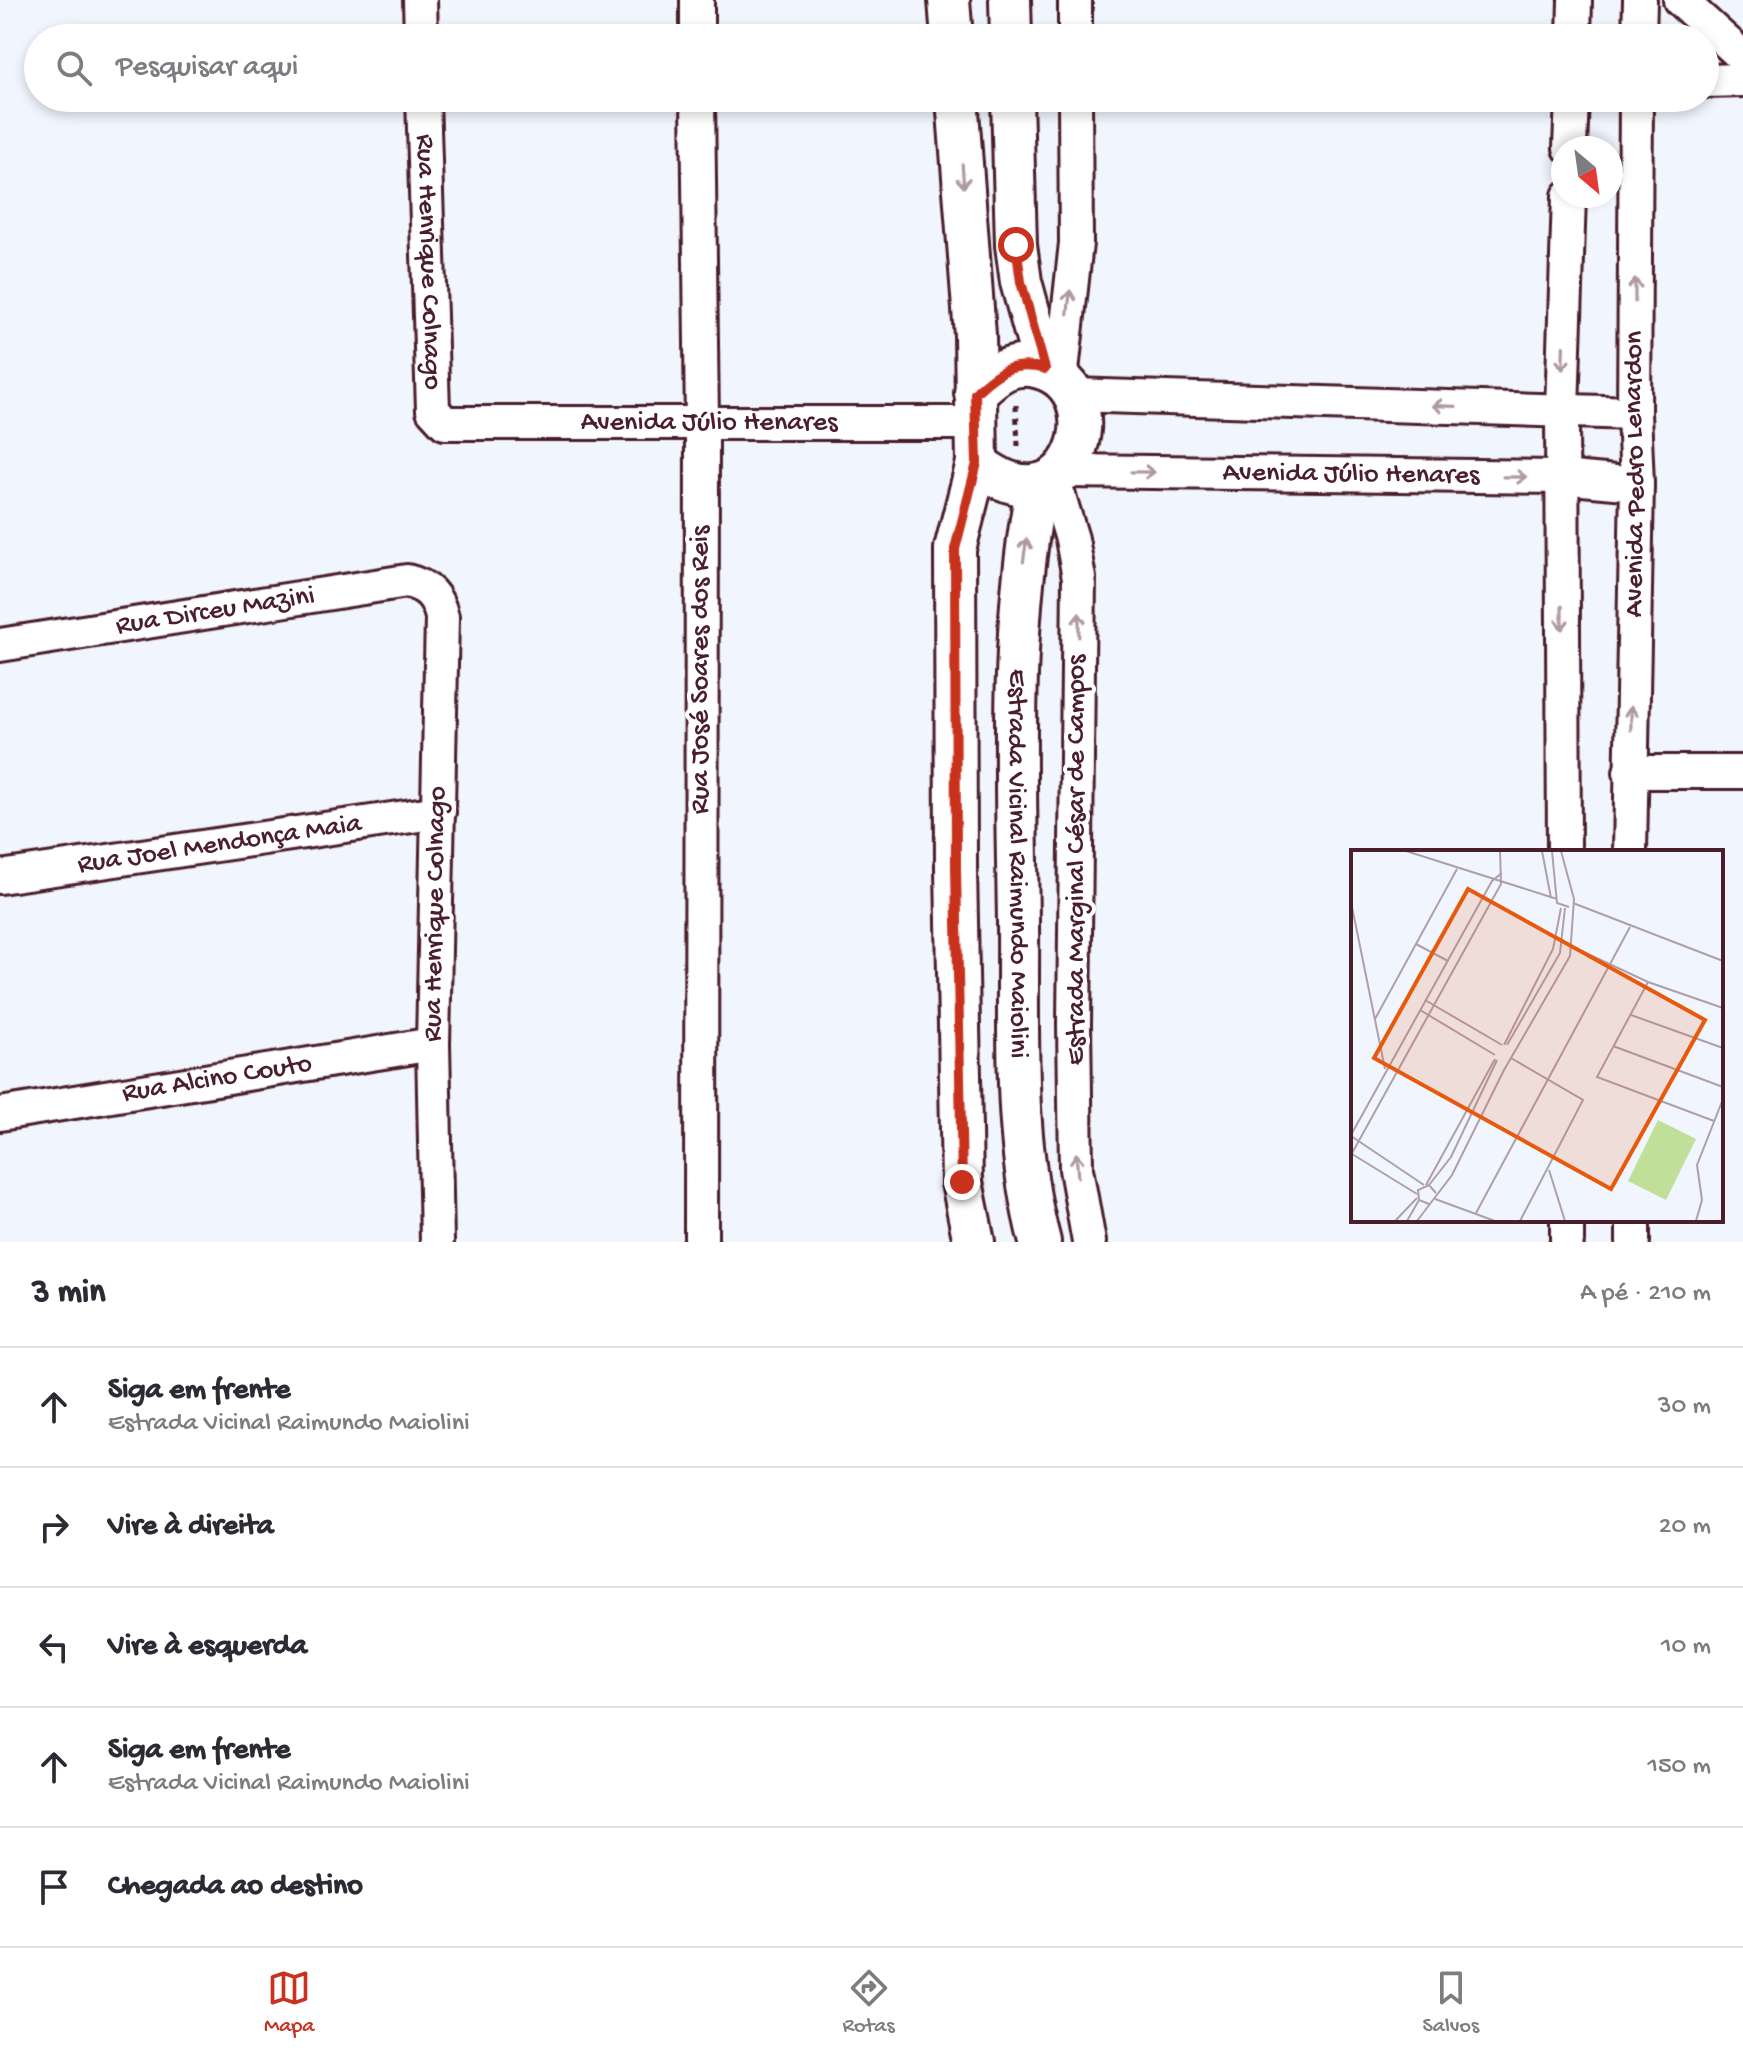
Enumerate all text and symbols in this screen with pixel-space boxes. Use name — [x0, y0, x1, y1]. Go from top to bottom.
search box — [24, 24, 1719, 112]
icon: search — [52, 46, 96, 90]
text: Pesquisar aqui — [116, 51, 298, 86]
street label: Rua Henrique Colnago — [408, 133, 449, 390]
north arrow — [1551, 136, 1623, 208]
one-way arrow — [956, 162, 971, 189]
route start — [998, 227, 1034, 263]
one-way arrow — [1627, 277, 1643, 304]
one-way arrow — [1062, 289, 1077, 316]
street label: Avenida Pedro Lenardon — [1617, 330, 1654, 618]
one-way arrow — [1556, 344, 1571, 371]
one-way arrow — [1431, 398, 1458, 413]
street label: Avenida Júlio Henares — [581, 407, 838, 440]
street label: Avenida Júlio Henares — [1222, 456, 1480, 493]
one-way arrow — [1129, 465, 1156, 480]
one-way arrow — [1501, 469, 1528, 485]
street label: Rua José Soares dos Reis — [685, 525, 718, 814]
one-way arrow — [1018, 538, 1033, 564]
street label: Rua Dirceu Mazini — [114, 579, 317, 643]
one-way arrow — [1554, 604, 1570, 631]
one-way arrow — [1071, 612, 1086, 639]
street label: Estrada Marginal César de Campos — [1061, 654, 1094, 1065]
street label: Estrada Vicinal Raimundo Maiolini — [999, 668, 1035, 1059]
one-way arrow — [1624, 705, 1639, 732]
street label: Rua Henrique Colnago — [417, 786, 455, 1042]
street label: Rua Joel Mendonça Maia — [76, 807, 365, 882]
inset map — [1351, 850, 1723, 1222]
street label: Rua Alcino Couto — [120, 1047, 314, 1110]
one-way arrow — [1069, 1152, 1084, 1179]
route end — [944, 1164, 980, 1200]
text: 3 min — [32, 1274, 105, 1314]
text: A pé · 210 m — [1580, 1279, 1711, 1310]
text: Siga em frente — [108, 1374, 290, 1409]
icon: ahead — [32, 1385, 76, 1429]
text: 30 m — [1658, 1392, 1711, 1423]
text: Estrada Vicinal Raimundo Maiolini — [108, 1409, 470, 1440]
icon: right — [32, 1505, 76, 1549]
text: Vire à direita — [108, 1510, 274, 1545]
text: 20 m — [1659, 1512, 1711, 1543]
icon: left — [32, 1625, 76, 1669]
text: Vire à esquerda — [108, 1630, 307, 1665]
text: 10 m — [1661, 1632, 1711, 1663]
text: Siga em frente — [108, 1734, 290, 1769]
icon: ahead — [32, 1745, 76, 1789]
text: 150 m — [1647, 1752, 1711, 1783]
text: Estrada Vicinal Raimundo Maiolini — [108, 1769, 470, 1800]
icon: arrive — [32, 1865, 76, 1909]
text: Chegada ao destino — [108, 1870, 363, 1905]
tab: Mapa — [264, 1966, 314, 2040]
tab: Rotas — [842, 1966, 895, 2040]
tab: Salvos — [1423, 1966, 1479, 2040]

